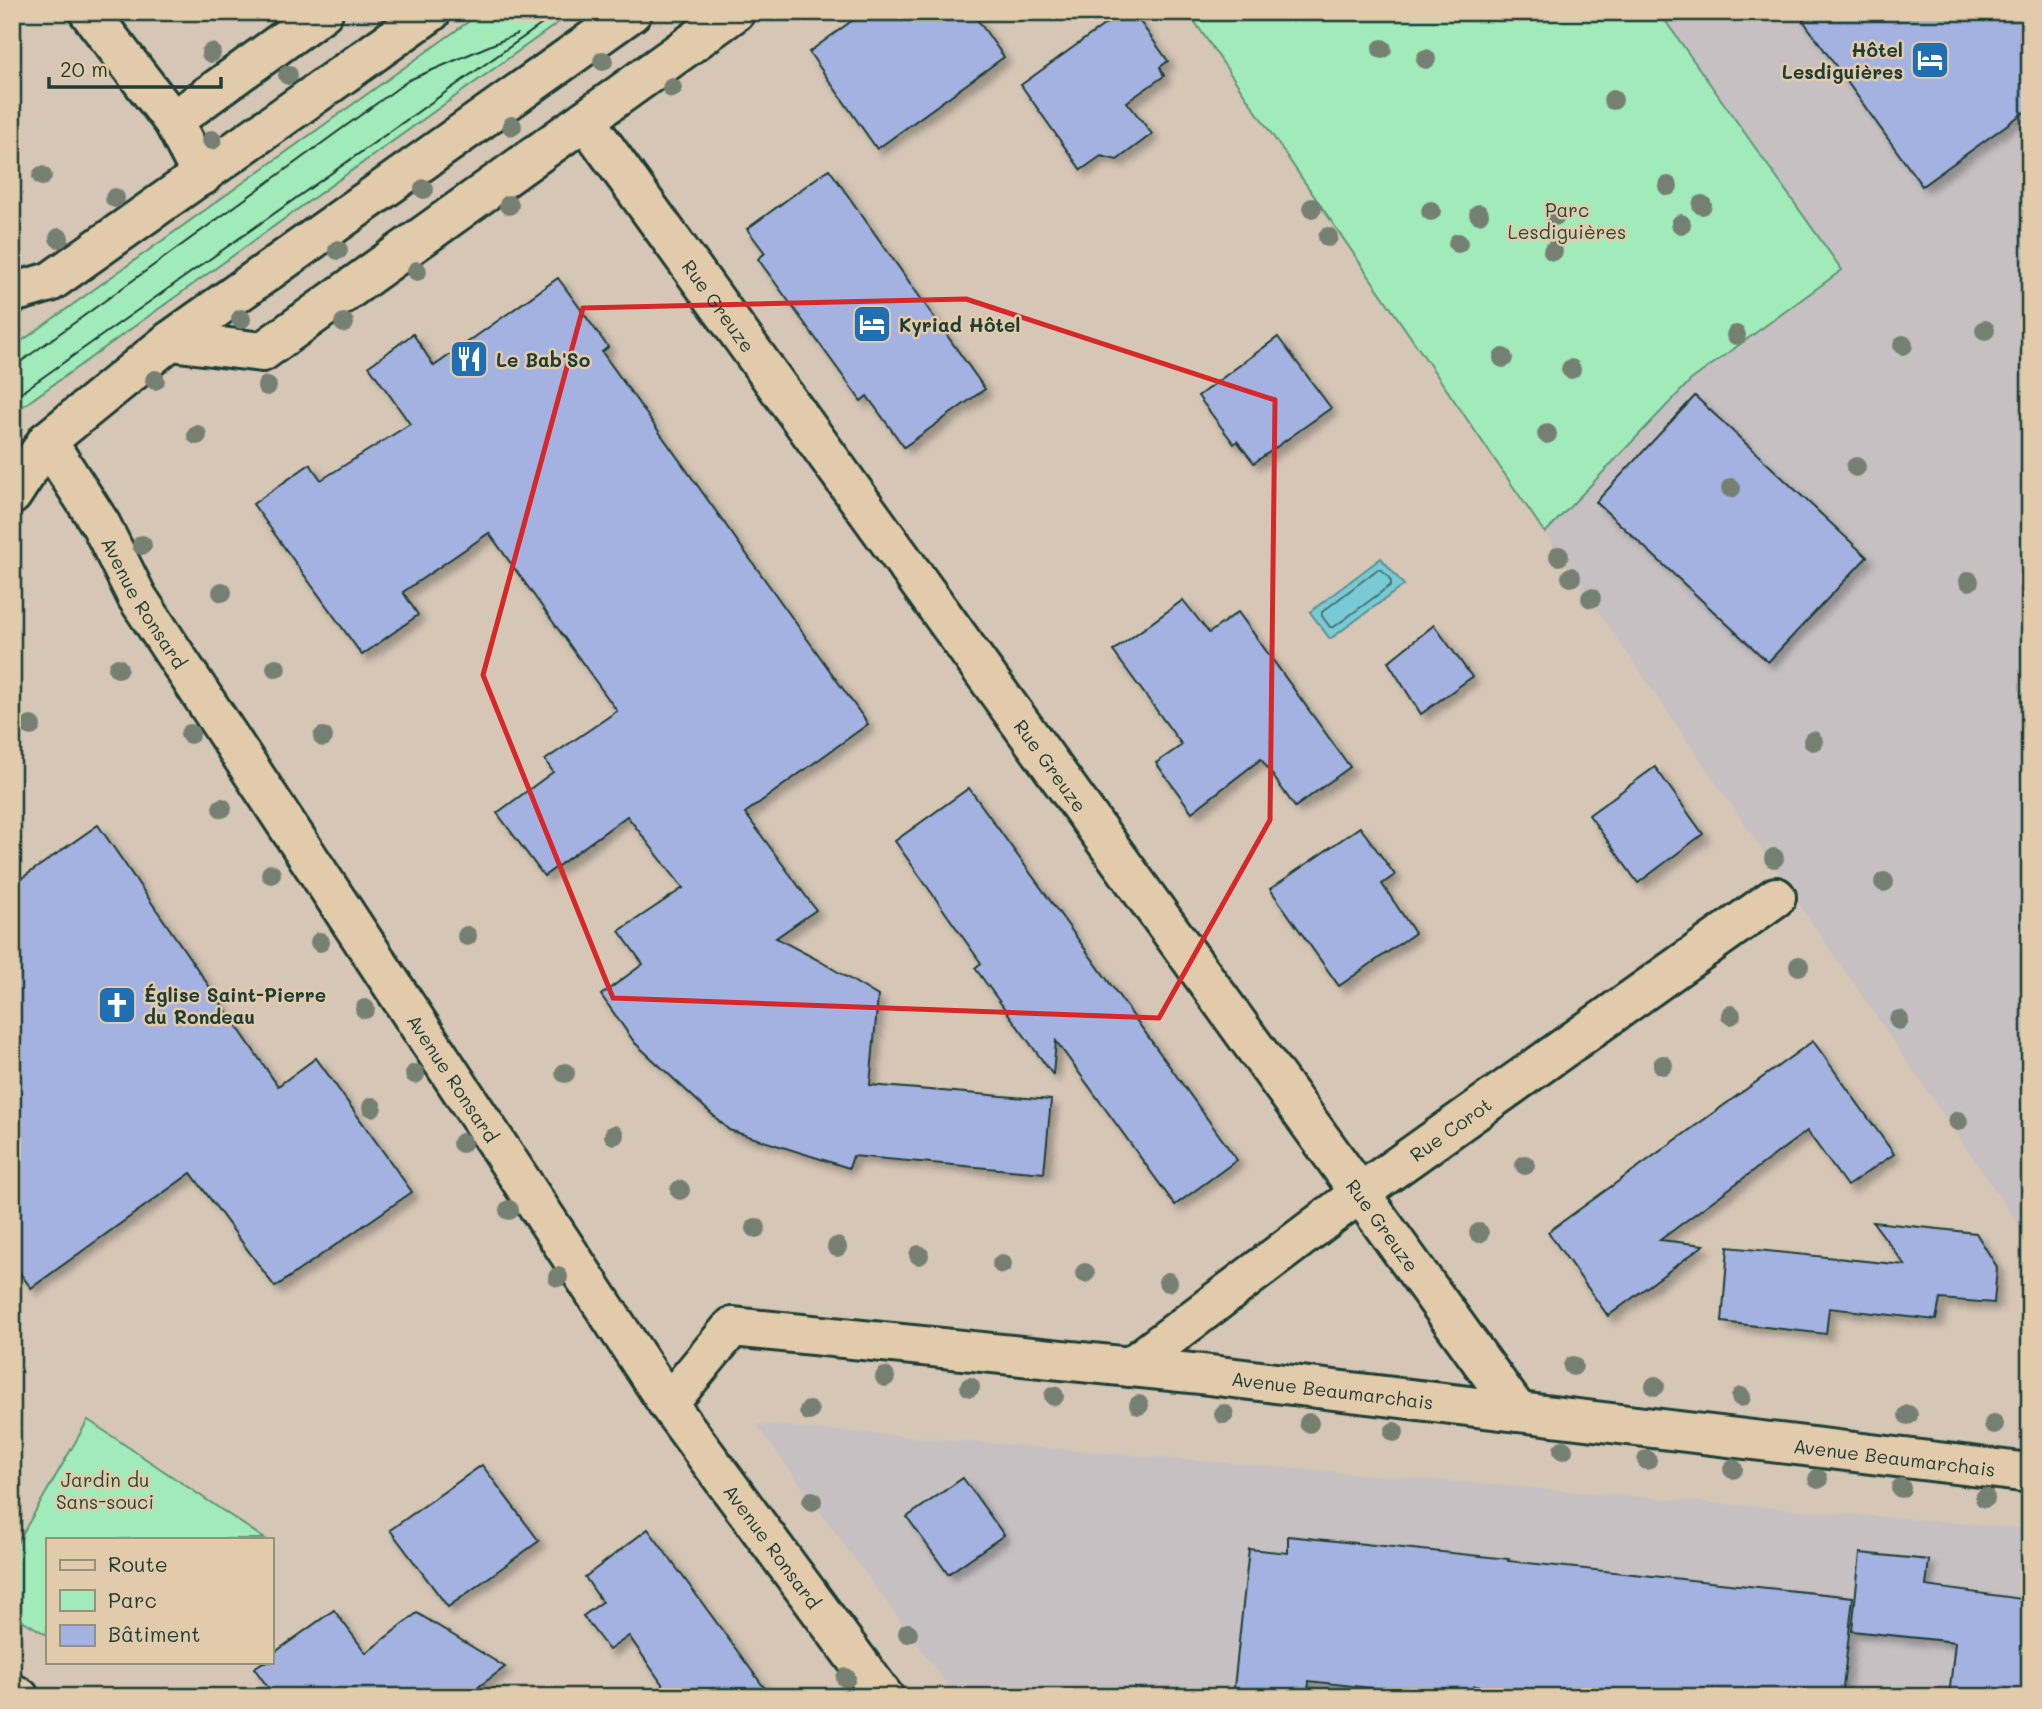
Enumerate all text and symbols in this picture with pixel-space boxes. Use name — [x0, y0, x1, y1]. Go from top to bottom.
place label: Hôtel Lesdiguières — [1782, 37, 1903, 84]
hotel icon: Hôtel Lesdiguières — [1909, 39, 1951, 81]
scale bar — [49, 46, 220, 90]
text: 20 m — [60, 55, 108, 82]
park label: Parc Lesdiguières — [1508, 197, 1626, 244]
street label: Rue Greuze — [677, 254, 761, 357]
hotel icon: Kyriad Hôtel — [851, 303, 893, 345]
place label: Kyriad Hôtel — [899, 312, 1020, 337]
restaurant icon: Le Bab'So — [448, 338, 490, 380]
place label: Le Bab'So — [496, 347, 590, 372]
street label: Avenue Ronsard — [96, 533, 193, 673]
street label: Rue Greuze — [1009, 714, 1093, 817]
place label: Église Saint-Pierre du Rondeau — [144, 982, 326, 1029]
church icon: Église Saint-Pierre du Rondeau — [96, 984, 138, 1026]
street label: Avenue Ronsard — [402, 1009, 505, 1147]
street label: Rue Corot — [1404, 1091, 1496, 1166]
street label: Rue Greuze — [1341, 1174, 1425, 1276]
street label: Avenue Beaumarchais — [1230, 1365, 1435, 1414]
street label: Avenue Beaumarchais — [1792, 1432, 1997, 1481]
park label: Jardin du Sans-souci — [56, 1467, 154, 1514]
street label: Avenue Ronsard — [719, 1479, 827, 1613]
legend — [46, 1538, 273, 1664]
text: Route — [108, 1550, 168, 1577]
text: Parc — [108, 1586, 157, 1613]
text: Bâtiment — [108, 1620, 200, 1647]

